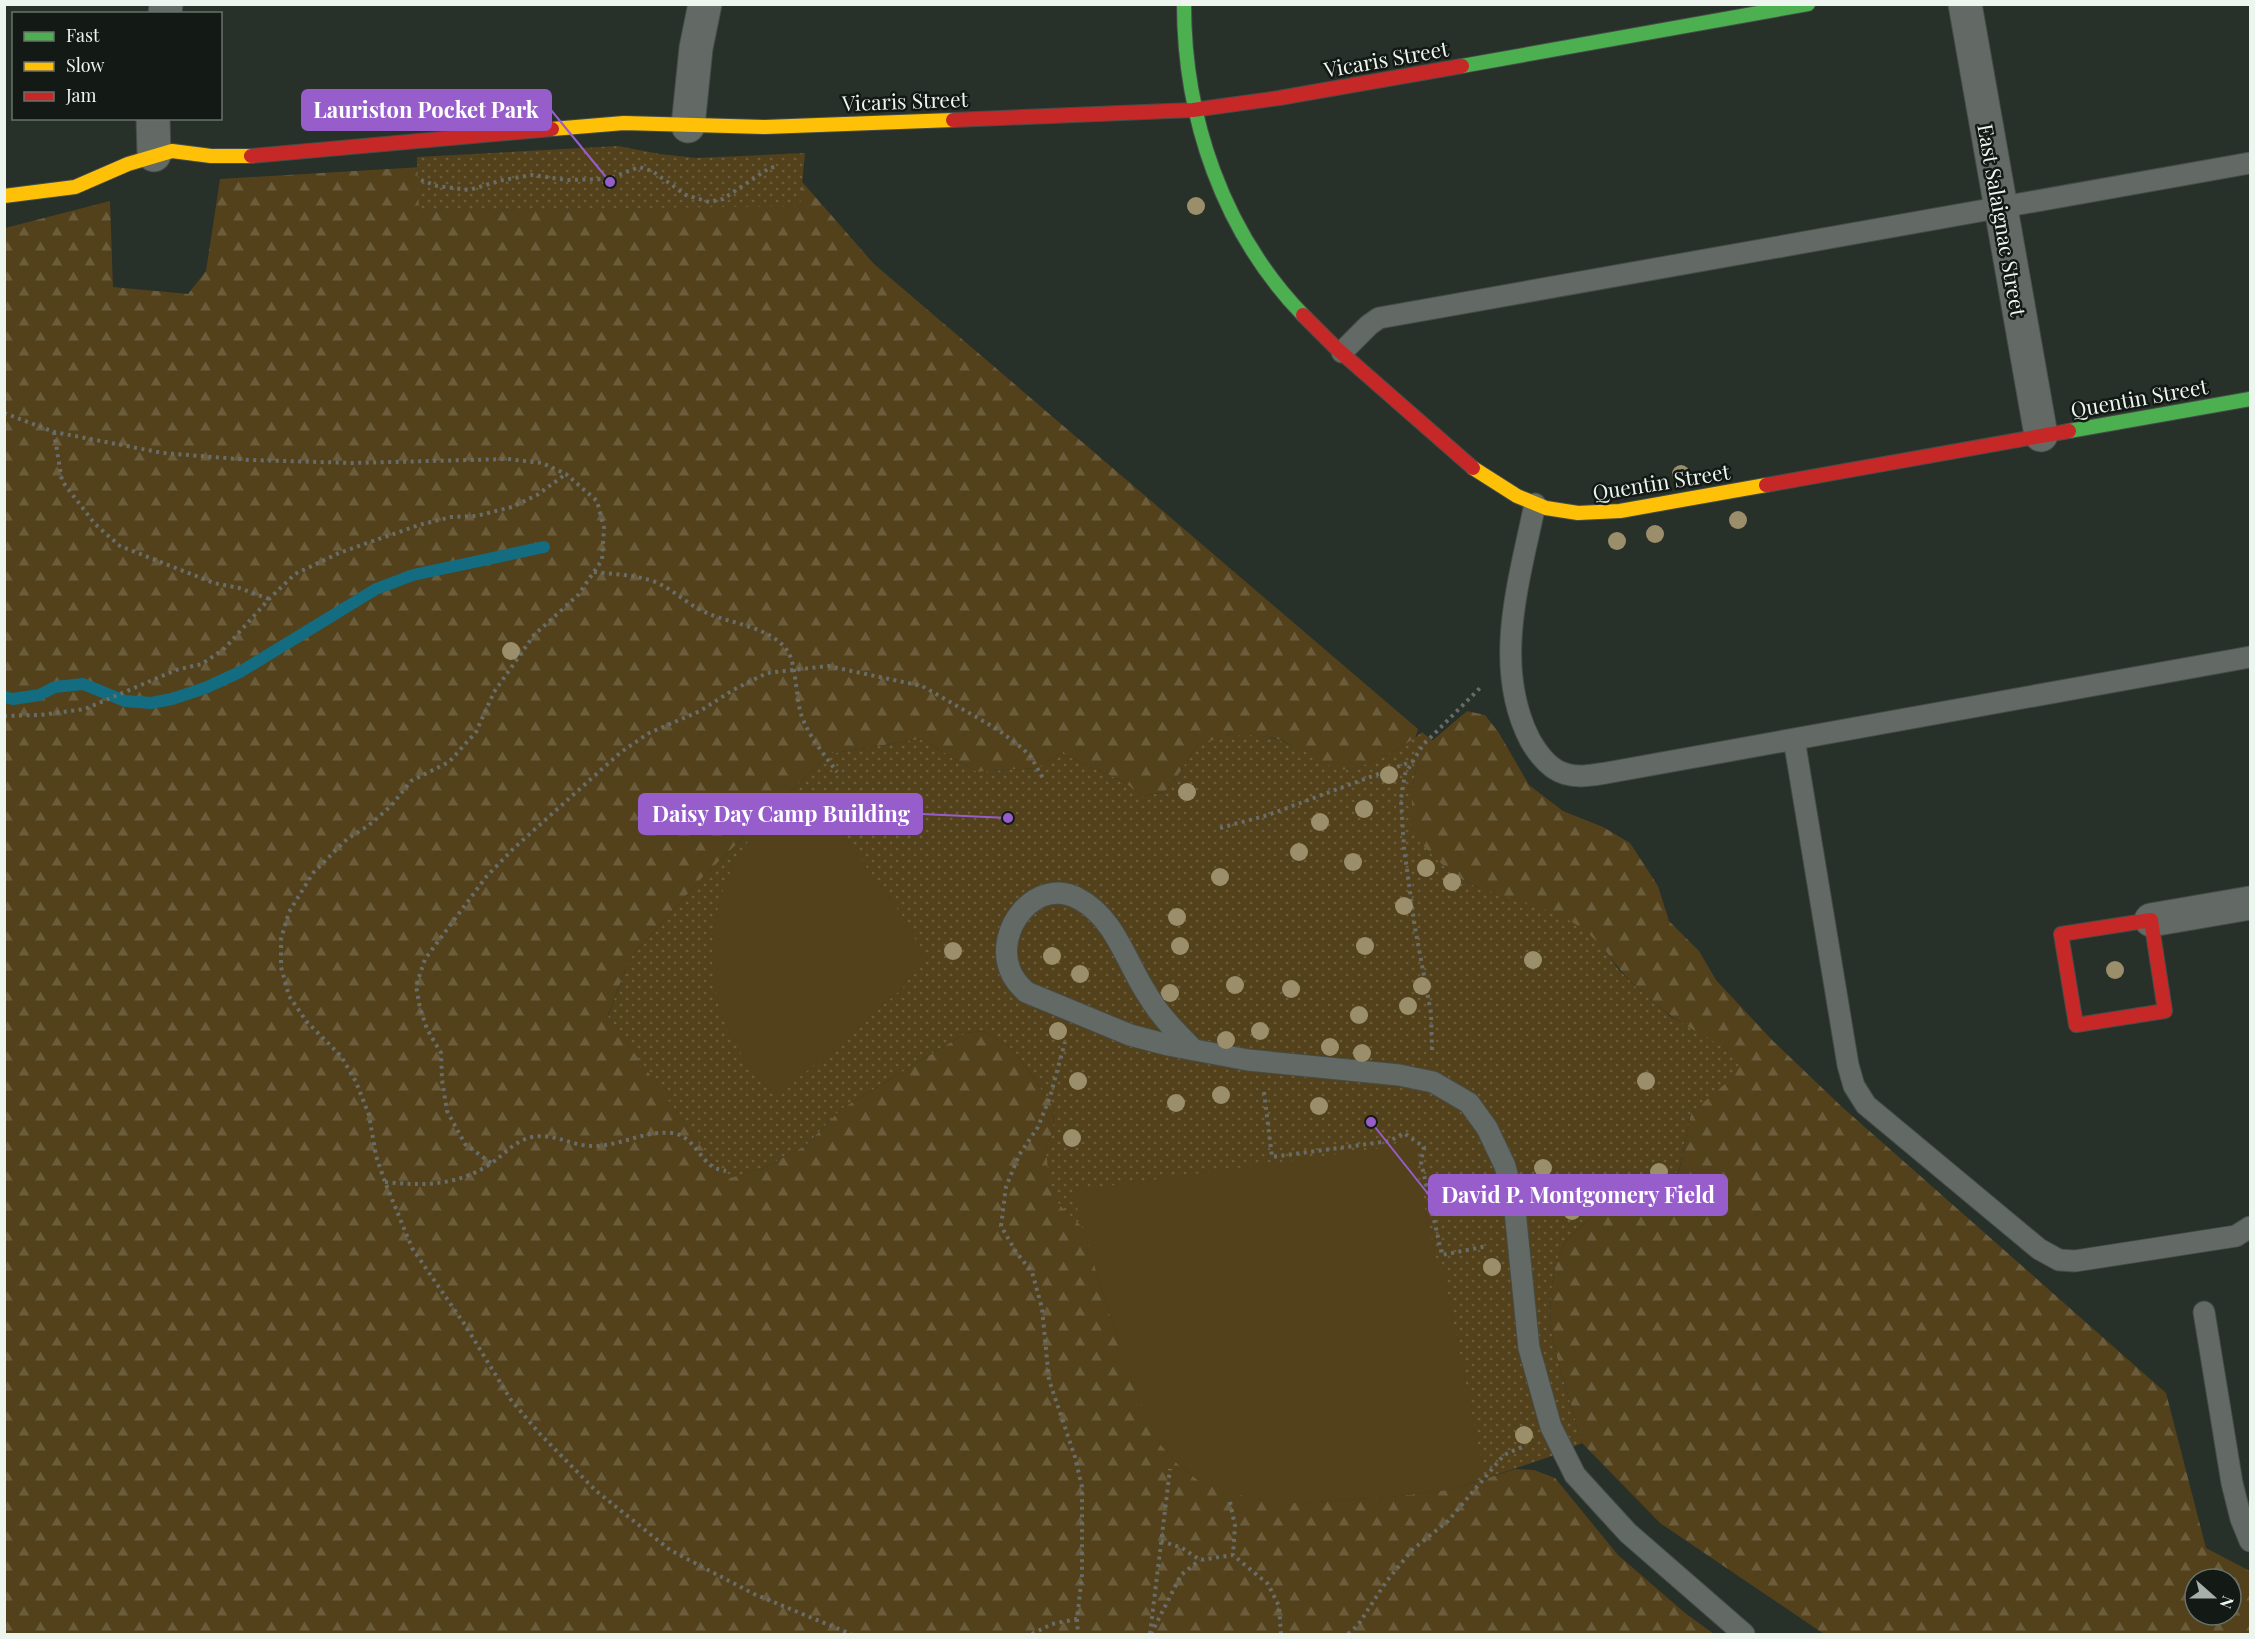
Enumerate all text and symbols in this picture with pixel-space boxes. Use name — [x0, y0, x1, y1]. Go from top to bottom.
legend — [12, 12, 222, 120]
text: Fast — [66, 23, 100, 47]
street label: Vicaris Street — [1321, 33, 1451, 83]
text: Slow — [66, 53, 104, 77]
text: Jam — [65, 83, 96, 107]
street label: Vicaris Street — [841, 84, 969, 116]
callout: Lauriston Pocket Park — [302, 90, 551, 130]
text: Lauriston Pocket Park — [313, 94, 539, 124]
street label: East Salaignac Street — [1972, 121, 2034, 319]
street label: Quentin Street — [2068, 371, 2210, 423]
street label: Quentin Street — [1590, 456, 1732, 506]
callout: Daisy Day Camp Building — [639, 794, 922, 834]
text: Daisy Day Camp Building — [652, 798, 911, 828]
callout: David P. Montgomery Field — [1429, 1175, 1727, 1215]
text: David P. Montgomery Field — [1441, 1179, 1715, 1209]
north arrow — [2183, 1567, 2243, 1627]
text: N — [2215, 1593, 2239, 1612]

